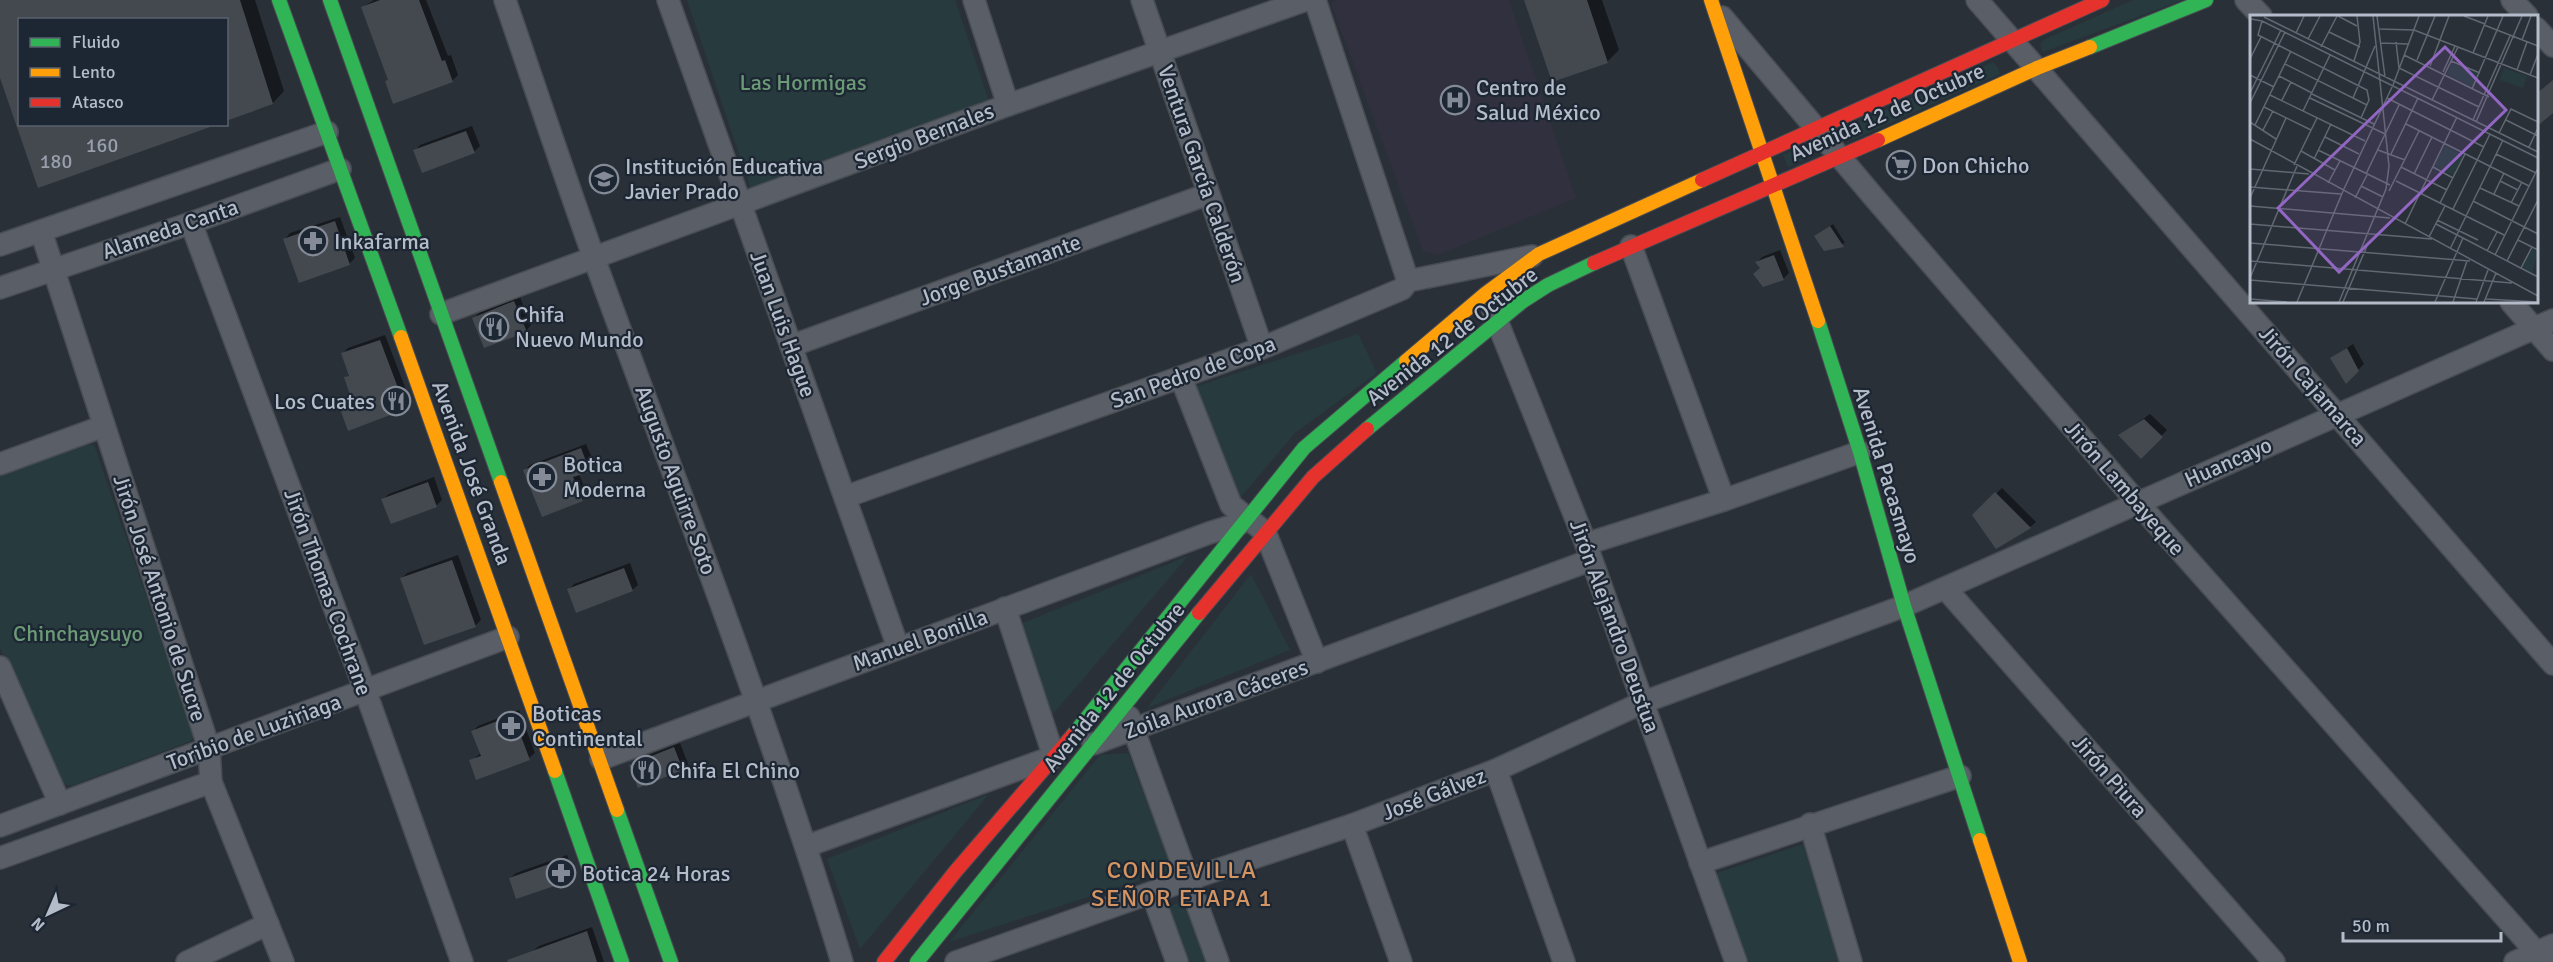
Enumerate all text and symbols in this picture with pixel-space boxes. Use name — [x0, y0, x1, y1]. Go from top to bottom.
inset map — [2250, 15, 2538, 303]
legend — [18, 18, 228, 126]
text: Fluido — [72, 31, 120, 53]
street label: Avenida 12 de Octubre — [1785, 57, 1989, 167]
text: Lento — [72, 61, 115, 83]
street label: Ventura García Calderón — [1152, 62, 1252, 286]
park label: Las Hormigas — [739, 69, 867, 96]
place label: Centro de Salud México — [1476, 74, 1601, 126]
hospital icon: Centro de Salud México — [1439, 84, 1471, 116]
text: Atasco — [72, 91, 124, 113]
street label: Sergio Bernales — [850, 97, 998, 175]
house number: 160 — [86, 133, 118, 158]
house number: 180 — [40, 149, 72, 174]
supermarket icon: Don Chicho — [1885, 149, 1917, 181]
place label: Don Chicho — [1922, 152, 2030, 179]
place label: Institución Educativa Javier Prado — [625, 153, 823, 205]
school or university icon: Institución Educativa Javier Prado — [588, 163, 620, 195]
street label: Alameda Canta — [98, 193, 242, 265]
pharmacy icon: Inkafarma — [297, 225, 329, 257]
place label: Inkafarma — [334, 228, 430, 255]
street label: Jorge Bustamante — [916, 228, 1084, 312]
street label: Juan Luis Hague — [744, 247, 822, 401]
street label: Avenida 12 de Octubre — [1361, 261, 1543, 411]
place label: Chifa Nuevo Mundo — [515, 301, 644, 353]
restaurant icon: Chifa Nuevo Mundo — [478, 311, 510, 343]
street label: Jirón Cajamarca — [2253, 320, 2373, 452]
street label: San Pedro de Copa — [1107, 330, 1279, 414]
street label: Avenida José Granda — [426, 377, 518, 569]
street label: Augusto Aguirre Soto — [629, 382, 723, 578]
street label: Avenida Pacasmayo — [1847, 383, 1927, 567]
restaurant icon: Los Cuates — [380, 385, 412, 417]
place label: Los Cuates — [274, 388, 375, 415]
street label: Jirón Lambayeque — [2059, 415, 2191, 561]
street label: Huancayo — [2180, 431, 2276, 493]
place label: Botica Moderna — [563, 451, 646, 503]
pharmacy icon: Botica Moderna — [526, 461, 558, 493]
street label: Jirón José Antonio de Sucre — [107, 471, 213, 725]
street label: Jirón Thomas Cochrane — [278, 485, 378, 699]
street label: Jirón Alejandro Deustua — [1564, 516, 1666, 736]
street label: Avenida 12 de Octubre — [1037, 597, 1191, 777]
street label: Manuel Bonilla — [849, 603, 991, 677]
park label: Chinchaysuyo — [13, 620, 143, 647]
street label: Zoila Aurora Cáceres — [1120, 653, 1312, 745]
street label: Toribio de Luziriaga — [163, 688, 345, 776]
place label: Boticas Continental — [532, 700, 643, 752]
pharmacy icon: Boticas Continental — [495, 710, 527, 742]
street label: Jirón Piura — [2067, 729, 2153, 823]
restaurant icon: Chifa El Chino — [630, 754, 662, 786]
place label: Chifa El Chino — [667, 757, 800, 784]
street label: José Gálvez — [1378, 762, 1490, 826]
district label: CONDEVILLA SEÑOR ETAPA 1 — [1091, 855, 1273, 913]
pharmacy icon: Botica 24 Horas — [545, 857, 577, 889]
place label: Botica 24 Horas — [582, 860, 730, 887]
north arrow — [18, 884, 78, 944]
scale bar — [2343, 905, 2500, 943]
text: N — [27, 913, 49, 935]
text: 50 m — [2352, 915, 2390, 937]

